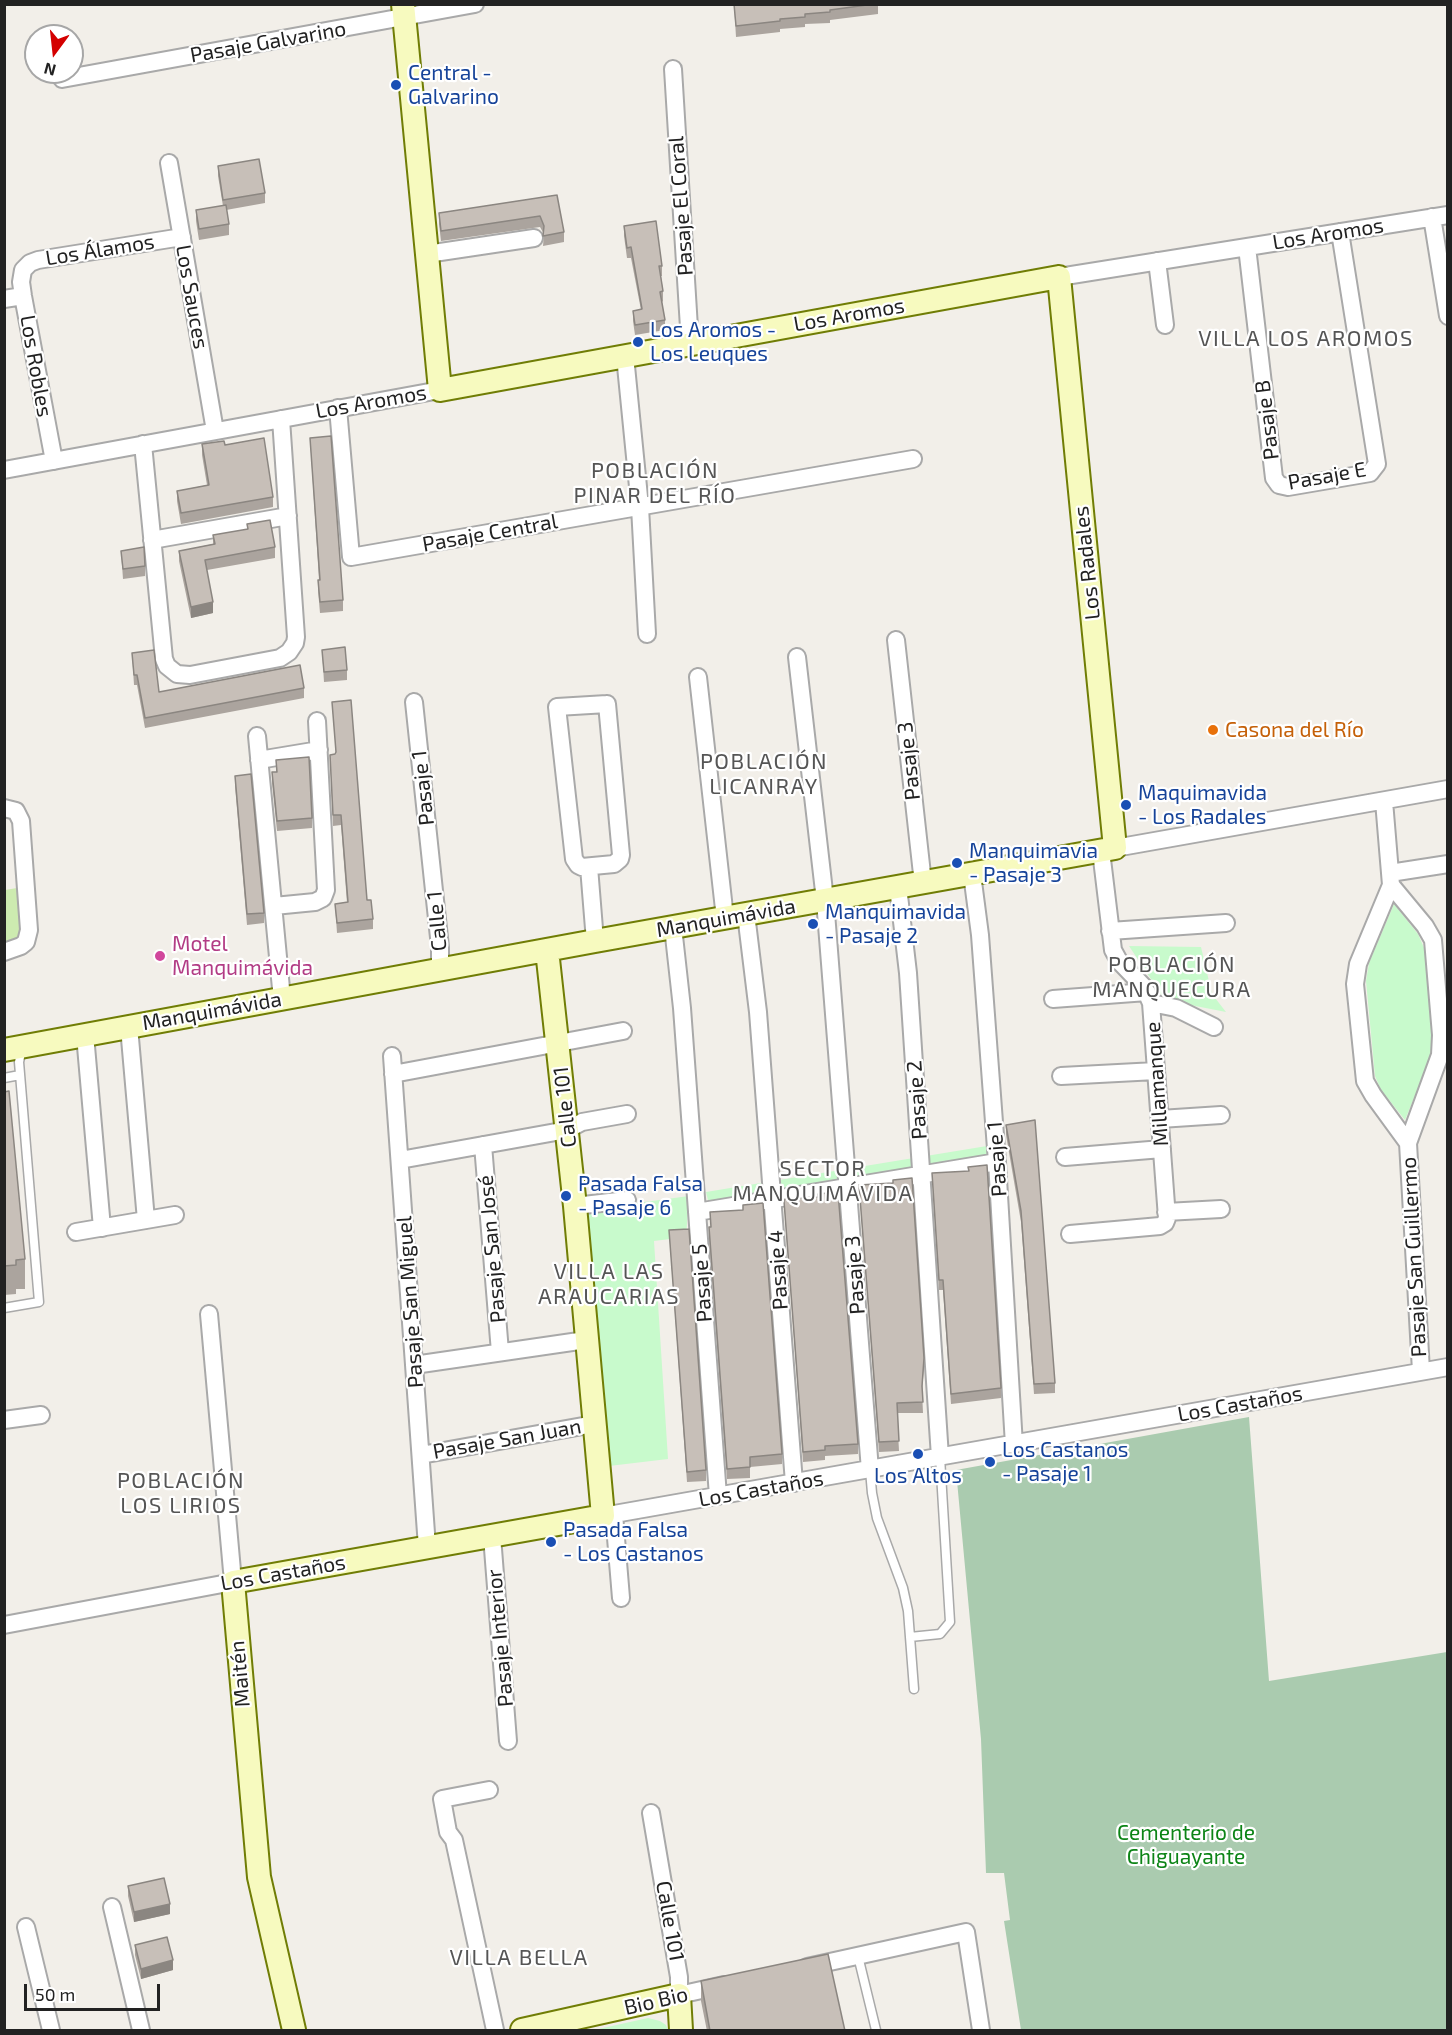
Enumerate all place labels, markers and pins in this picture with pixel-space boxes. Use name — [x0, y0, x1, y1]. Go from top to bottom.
place label: Central - Galvarino — [408, 60, 499, 110]
marker: Central - Galvarino — [389, 78, 403, 92]
place label: Los Aromos - Los Leuques — [650, 317, 776, 367]
marker: Los Aromos - Los Leuques — [631, 335, 645, 349]
place label: Casona del Río — [1225, 717, 1364, 743]
marker: Casona del Río — [1206, 723, 1220, 737]
place label: Maquimavida - Los Radales — [1138, 780, 1267, 830]
marker: Maquimavida - Los Radales — [1119, 798, 1133, 812]
place label: Manquimavia - Pasaje 3 — [969, 838, 1098, 888]
marker: Manquimavia - Pasaje 3 — [950, 856, 964, 870]
place label: Manquimavida - Pasaje 2 — [825, 899, 966, 949]
marker: Manquimavida - Pasaje 2 — [806, 917, 820, 931]
place label: Motel Manquimávida — [172, 931, 313, 981]
marker: Motel Manquimávida — [153, 949, 167, 963]
place label: Pasada Falsa - Pasaje 6 — [578, 1171, 703, 1221]
marker: Pasada Falsa - Pasaje 6 — [559, 1189, 573, 1203]
place label: Los Castanos - Pasaje 1 — [1002, 1437, 1129, 1487]
marker: Los Altos — [911, 1447, 925, 1461]
marker: Los Castanos - Pasaje 1 — [983, 1455, 997, 1469]
place label: Los Altos — [874, 1463, 962, 1489]
place label: Pasada Falsa - Los Castanos — [563, 1517, 704, 1567]
marker: Pasada Falsa - Los Castanos — [544, 1535, 558, 1549]

